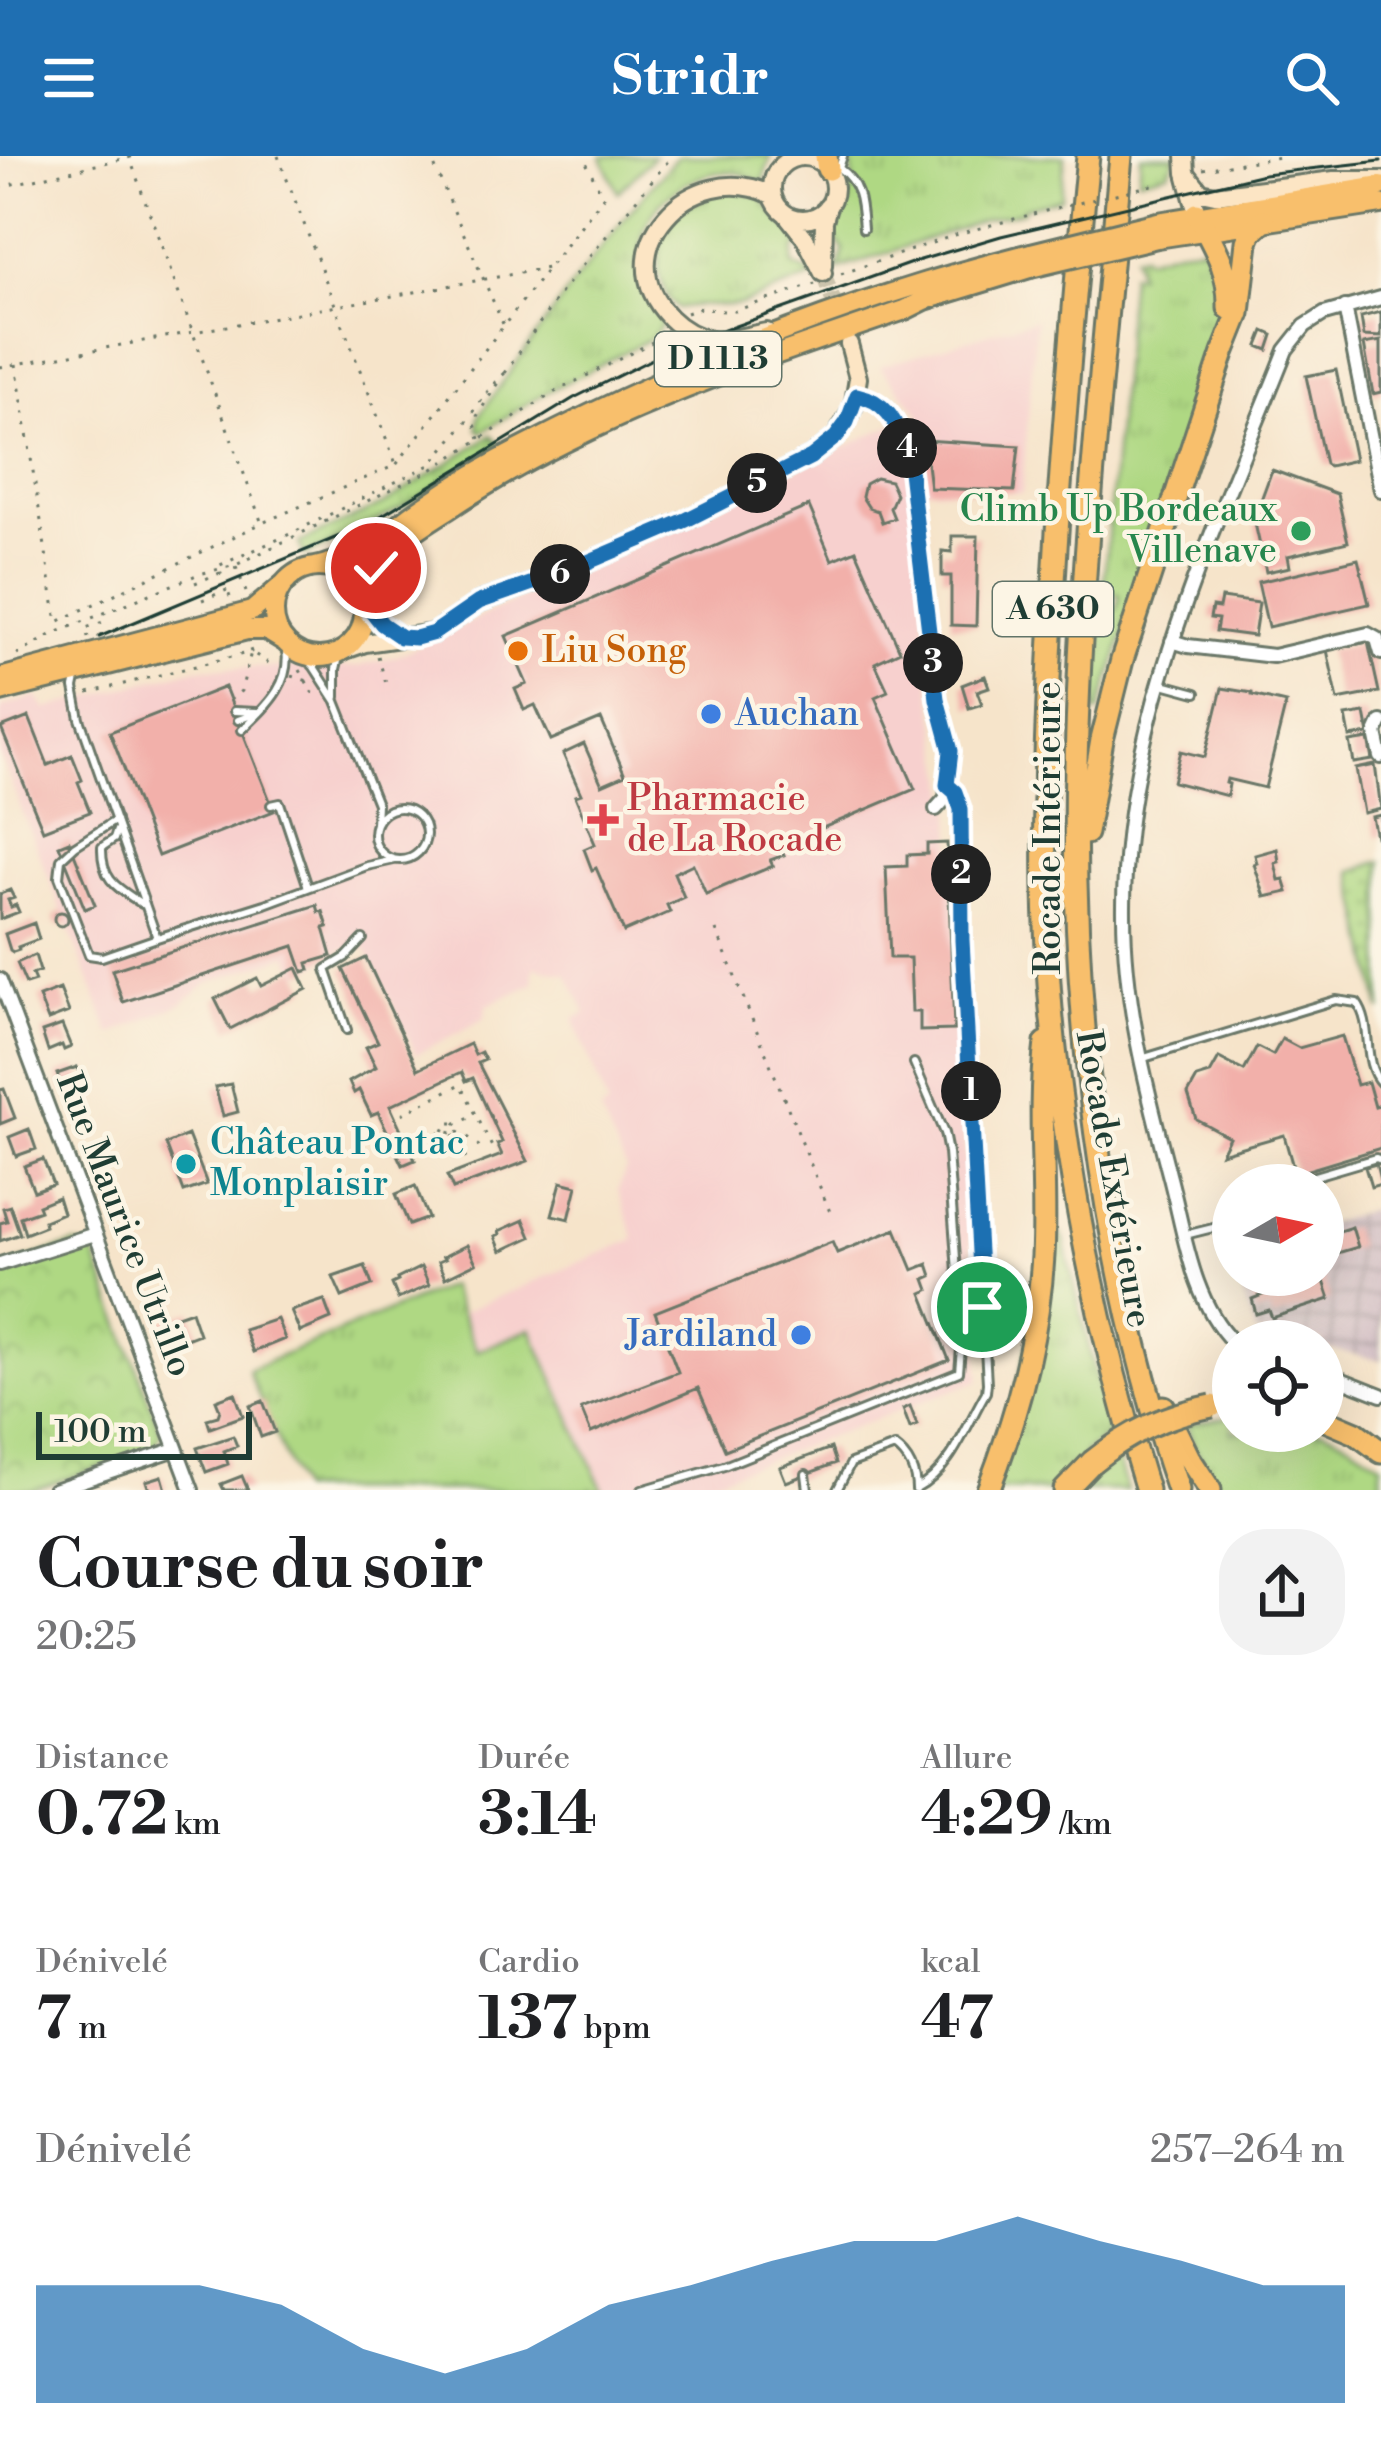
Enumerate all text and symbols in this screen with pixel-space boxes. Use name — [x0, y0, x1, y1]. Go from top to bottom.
text: Stridr — [612, 44, 769, 112]
icon: menu — [36, 45, 102, 111]
icon: search — [1279, 45, 1345, 111]
road number: D 1113 — [655, 332, 781, 386]
pin: 4 — [877, 418, 937, 478]
text: 4 — [896, 427, 918, 468]
pin: 5 — [727, 453, 787, 513]
text: 5 — [747, 462, 767, 503]
place label: Climb Up Bordeaux Villenave — [960, 488, 1278, 574]
pin — [325, 517, 427, 619]
marker: Climb Up Bordeaux Villenave — [1288, 518, 1314, 544]
icon: check — [343, 535, 409, 601]
pin: 6 — [530, 544, 590, 604]
text: 6 — [550, 553, 570, 594]
road number: A 630 — [993, 582, 1113, 636]
place label: Liu Song — [542, 629, 687, 674]
pin: 3 — [903, 633, 963, 693]
marker: Liu Song — [505, 638, 531, 664]
text: 3 — [923, 642, 943, 683]
street label: Rocade Intérieure — [1027, 681, 1072, 975]
place label: Auchan — [734, 692, 859, 737]
marker: Auchan — [698, 701, 724, 727]
place label: Pharmacie de La Rocade — [627, 777, 842, 863]
marker: Pharmacie de La Rocade — [590, 807, 616, 833]
pin: 2 — [931, 844, 991, 904]
text: 2 — [951, 853, 971, 894]
street label: Rocade Extérieure — [1065, 1027, 1161, 1331]
pin: 1 — [941, 1061, 1001, 1121]
street label: Rue Maurice Utrillo — [45, 1067, 203, 1383]
text: 1 — [963, 1070, 979, 1111]
place label: Château Pontac Monplaisir — [210, 1121, 465, 1207]
marker: Château Pontac Monplaisir — [173, 1151, 199, 1177]
north arrow — [1212, 1164, 1344, 1296]
map controls — [1212, 1164, 1344, 1452]
pin — [931, 1256, 1033, 1358]
icon: arrive — [949, 1274, 1015, 1340]
place label: Jardiland — [623, 1313, 778, 1358]
button: locate — [1212, 1320, 1344, 1452]
marker: Jardiland — [788, 1322, 814, 1348]
scale bar — [36, 1406, 252, 1459]
text: 100 m — [54, 1412, 147, 1453]
text: Course du soir — [36, 1526, 484, 1609]
button: share — [1219, 1529, 1345, 1655]
text: 20:25 — [36, 1613, 137, 1662]
text: Distance — [36, 1738, 169, 1779]
text: Durée — [478, 1738, 570, 1779]
text: Allure — [921, 1738, 1012, 1779]
text: 0.72 — [36, 1779, 168, 1854]
text: 3:14 — [478, 1779, 597, 1854]
text: 4:29 — [921, 1779, 1053, 1854]
text: km — [168, 1804, 221, 1845]
text: /km — [1053, 1804, 1112, 1845]
text: Dénivelé — [36, 1942, 168, 1983]
text: Cardio — [478, 1942, 580, 1983]
text: kcal — [921, 1942, 981, 1983]
text: 7 — [36, 1983, 71, 2058]
text: 137 — [478, 1983, 577, 2058]
text: 47 — [921, 1983, 994, 2058]
text: m — [71, 2008, 107, 2049]
text: bpm — [577, 2008, 651, 2049]
text: Dénivelé — [36, 2126, 192, 2175]
text: 257–264 m — [1150, 2126, 1345, 2175]

